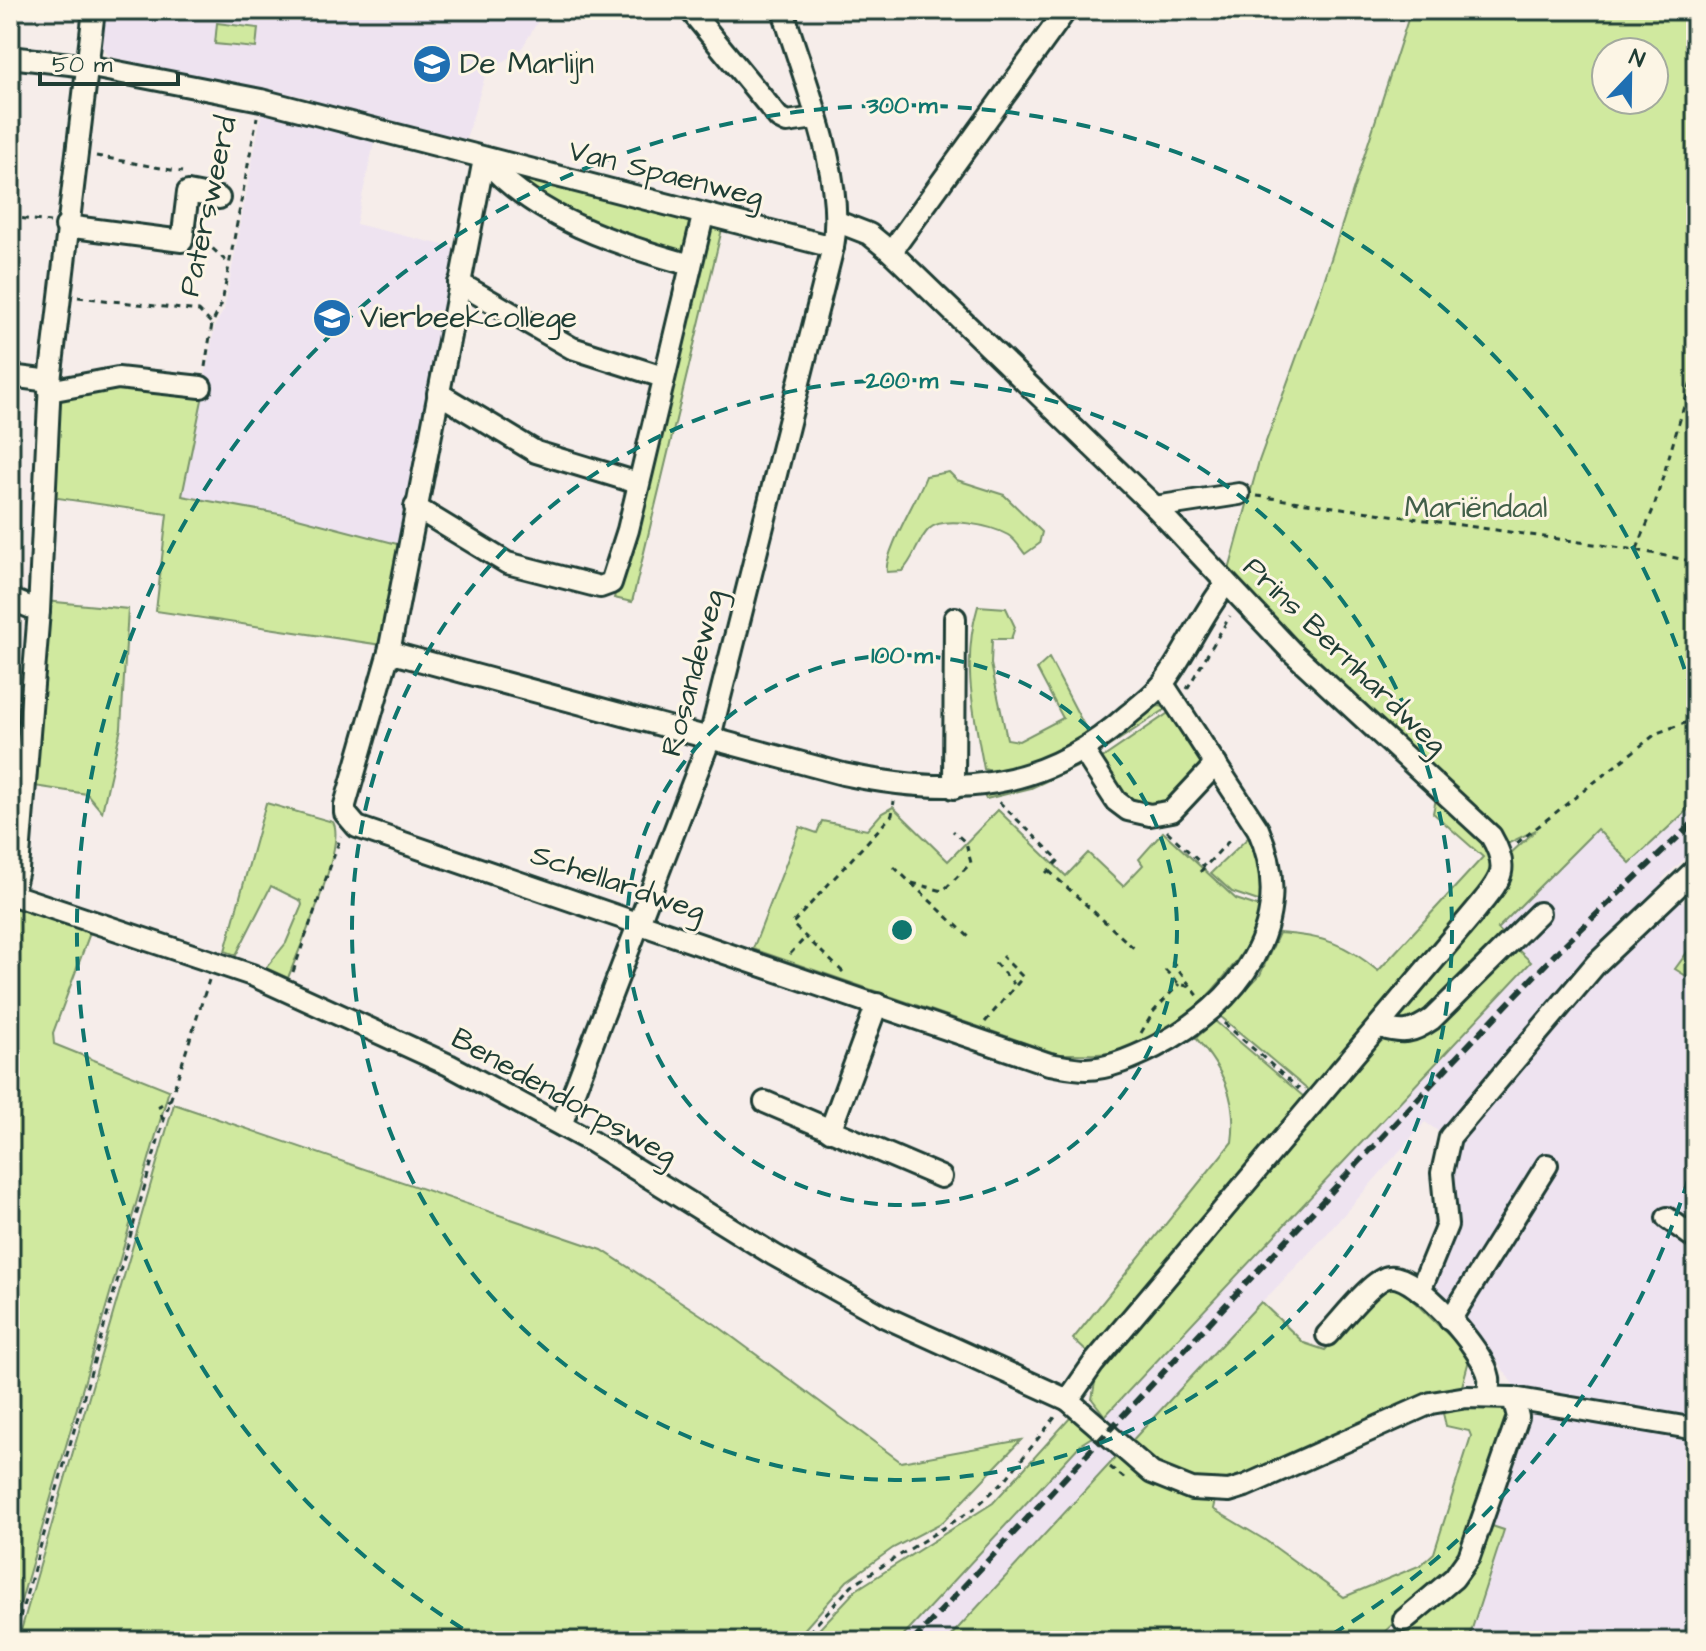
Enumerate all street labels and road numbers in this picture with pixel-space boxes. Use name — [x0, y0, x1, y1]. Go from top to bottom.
street label: Patersweerd — [168, 112, 248, 300]
street label: Van Spaenweg — [564, 129, 768, 219]
street label: Prins Bernhardweg — [1233, 547, 1456, 765]
street label: Rosandeweg — [651, 585, 736, 761]
street label: Schellardweg — [525, 834, 711, 933]
street label: Benedendorpsweg — [443, 1018, 684, 1177]

